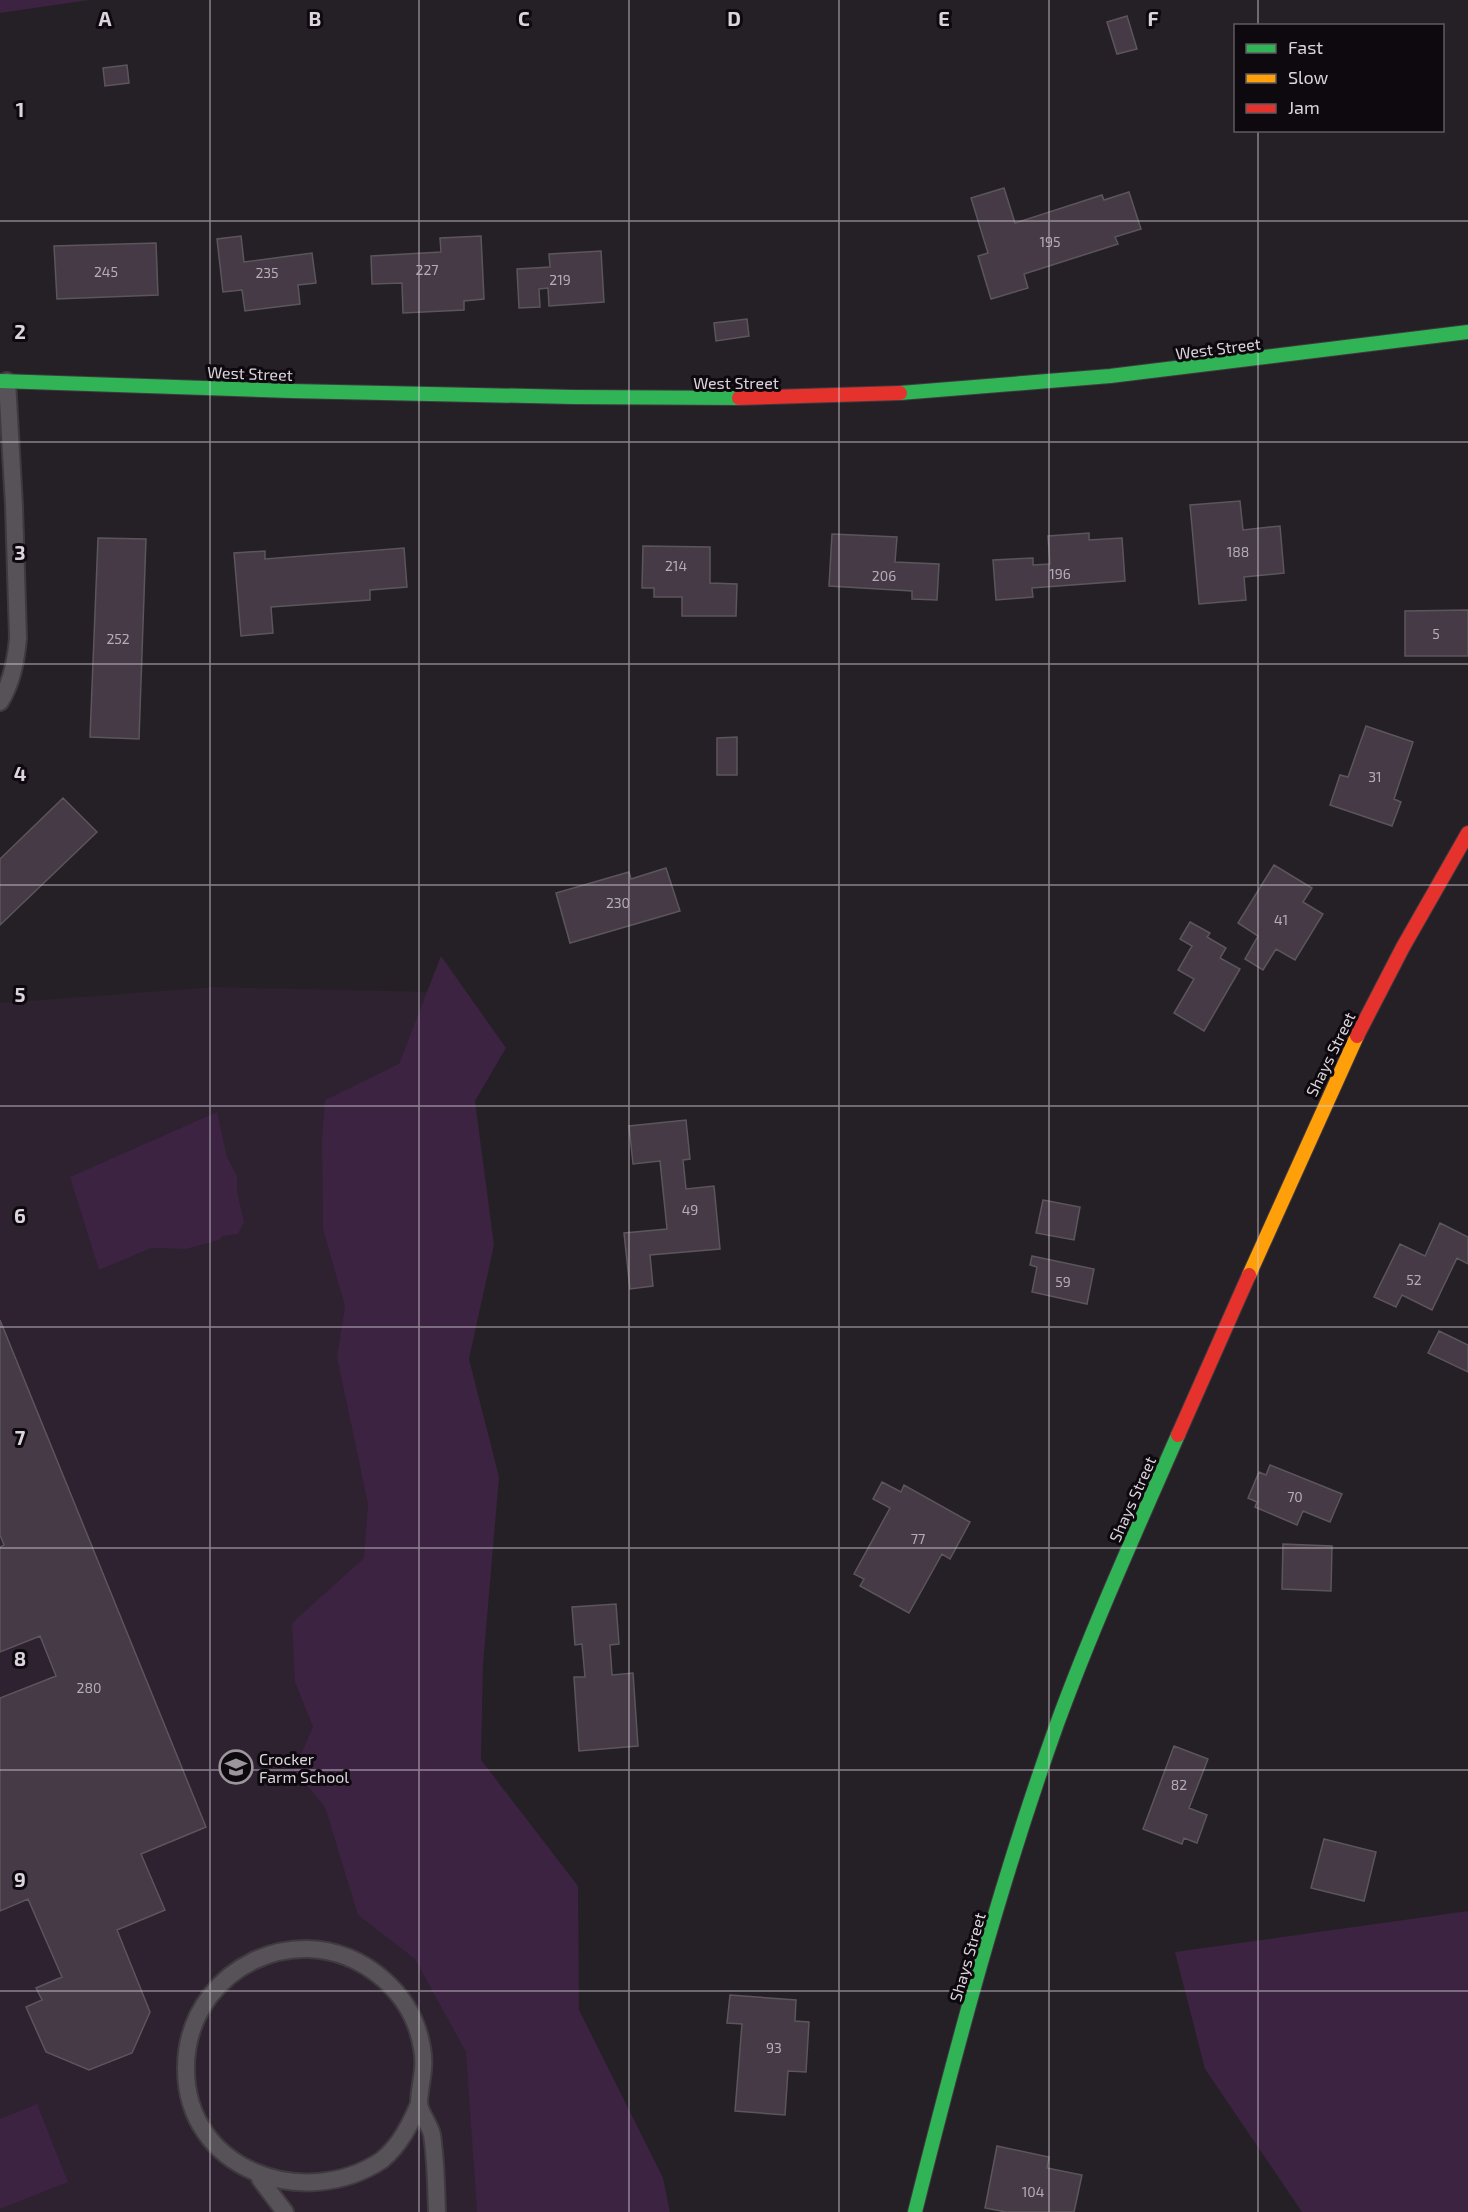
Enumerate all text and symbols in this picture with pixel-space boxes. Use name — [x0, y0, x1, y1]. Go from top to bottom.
text: A — [98, 6, 112, 30]
text: B — [309, 6, 321, 30]
text: C — [518, 6, 530, 30]
text: D — [727, 6, 741, 30]
text: E — [938, 6, 950, 30]
text: F — [1147, 6, 1159, 30]
legend — [1234, 24, 1444, 132]
text: Fast — [1288, 36, 1323, 58]
text: Slow — [1288, 66, 1329, 88]
text: Jam — [1288, 96, 1320, 118]
text: 1 — [16, 97, 24, 121]
house number: 195 — [1039, 233, 1061, 250]
house number: 227 — [416, 261, 438, 278]
house number: 245 — [94, 263, 118, 280]
house number: 235 — [255, 264, 279, 281]
house number: 219 — [549, 271, 571, 288]
text: 2 — [14, 319, 26, 343]
street label: West Street — [1174, 333, 1262, 363]
street label: West Street — [207, 362, 293, 384]
street label: West Street — [693, 373, 779, 392]
text: 3 — [14, 540, 26, 564]
house number: 188 — [1227, 543, 1249, 560]
house number: 214 — [665, 557, 687, 574]
house number: 196 — [1049, 565, 1071, 582]
house number: 206 — [872, 567, 896, 584]
house number: 5 — [1432, 625, 1440, 642]
house number: 252 — [106, 630, 130, 647]
text: 4 — [14, 761, 27, 785]
house number: 31 — [1368, 768, 1382, 785]
house number: 230 — [606, 894, 630, 911]
house number: 41 — [1274, 911, 1288, 928]
text: 5 — [14, 982, 26, 1006]
street label: Shays Street — [1301, 1009, 1359, 1099]
house number: 49 — [682, 1201, 698, 1218]
text: 6 — [14, 1203, 26, 1227]
house number: 52 — [1406, 1271, 1422, 1288]
house number: 59 — [1055, 1273, 1071, 1290]
text: 7 — [15, 1425, 26, 1449]
street label: Shays Street — [1105, 1453, 1159, 1545]
house number: 70 — [1287, 1488, 1303, 1505]
house number: 77 — [911, 1530, 925, 1547]
text: 8 — [14, 1646, 26, 1670]
house number: 280 — [77, 1679, 101, 1696]
school or university icon: Crocker Farm School — [218, 1749, 254, 1785]
place label: Crocker Farm School — [259, 1749, 349, 1786]
house number: 82 — [1171, 1776, 1187, 1793]
text: 9 — [14, 1867, 26, 1891]
street label: Shays Street — [945, 1910, 989, 2004]
house number: 93 — [766, 2039, 782, 2056]
house number: 104 — [1022, 2183, 1044, 2200]

